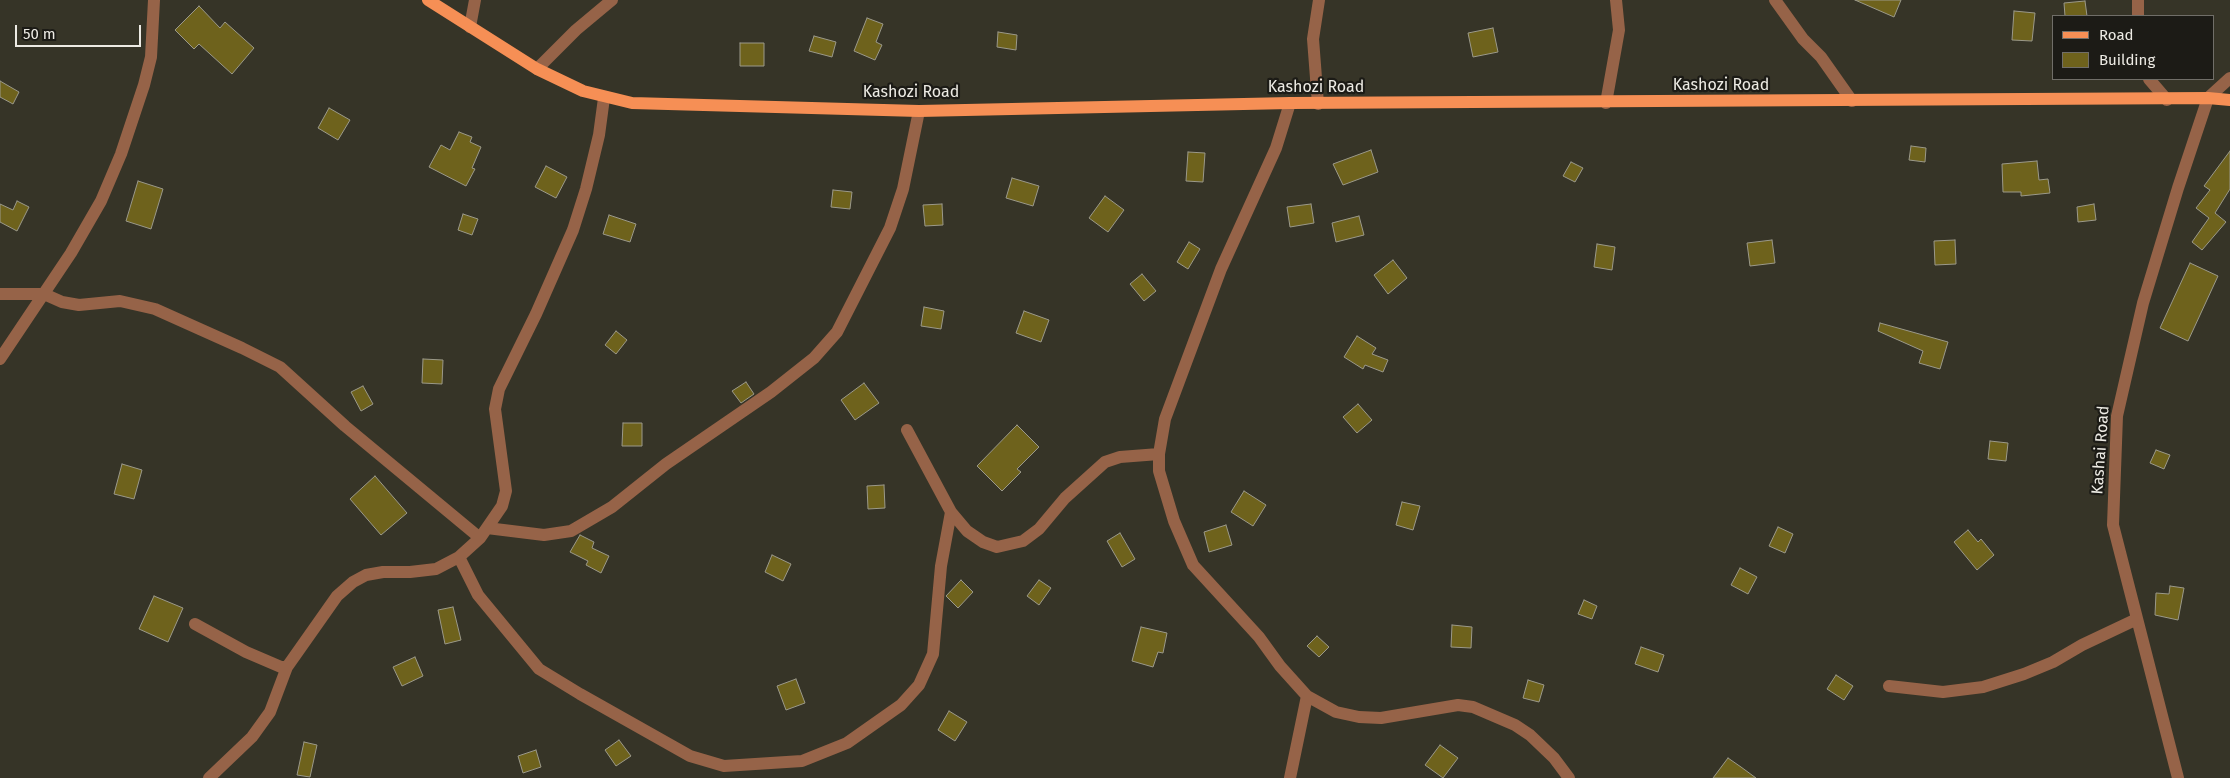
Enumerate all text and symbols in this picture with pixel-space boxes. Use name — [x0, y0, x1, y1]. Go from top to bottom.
scale bar — [18, 15, 144, 47]
legend — [2052, 15, 2215, 80]
text: 50 m — [23, 25, 56, 43]
text: Road — [2099, 26, 2134, 44]
text: Building — [2099, 51, 2155, 69]
street label: Kashozi Road — [1673, 76, 1769, 96]
street label: Kashozi Road — [1268, 78, 1364, 98]
street label: Kashozi Road — [863, 83, 959, 103]
street label: Kashai Road — [2088, 405, 2114, 495]

